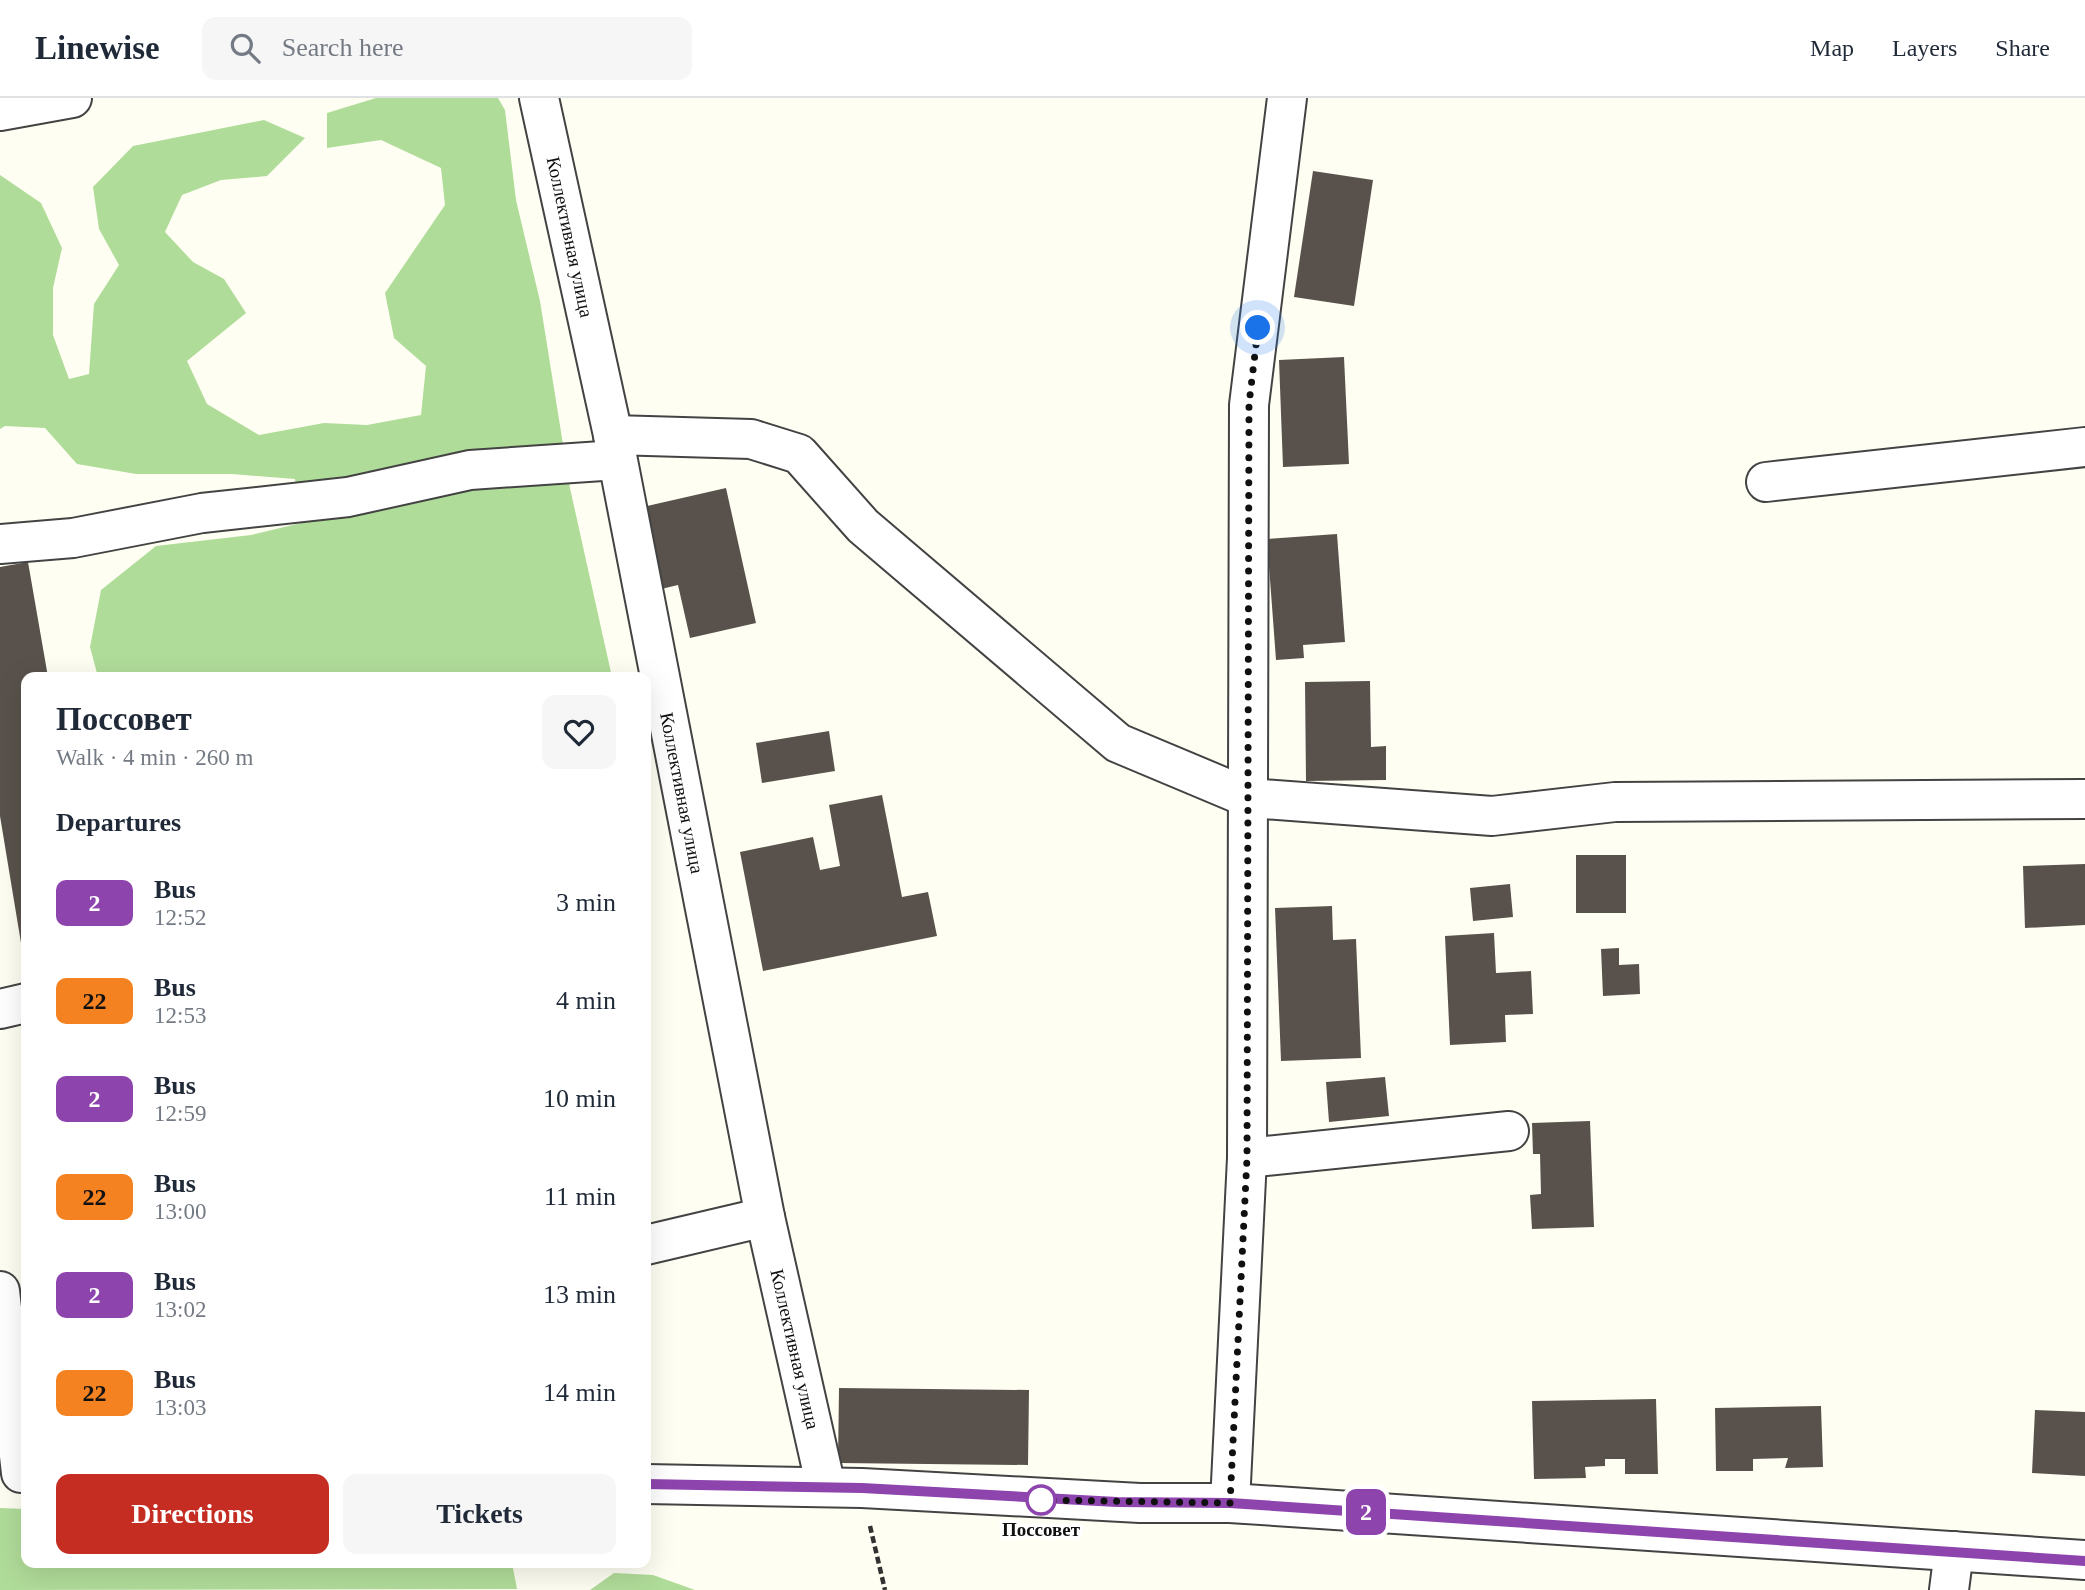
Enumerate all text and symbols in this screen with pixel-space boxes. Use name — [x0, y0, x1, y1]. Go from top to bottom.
search box — [202, 17, 692, 80]
icon: search — [226, 29, 264, 67]
text: Linewise — [35, 30, 160, 66]
text: Search here — [282, 33, 404, 62]
text: Map — [1810, 35, 1854, 61]
text: Layers — [1892, 35, 1957, 61]
text: Share — [1995, 35, 2050, 61]
street label: Коллективная улица — [543, 155, 597, 320]
your location — [1240, 310, 1275, 345]
button: heart — [542, 695, 616, 769]
text: Поссовет — [56, 701, 192, 737]
street label: Коллективная улица — [656, 711, 708, 876]
text: Walk · 4 min · 260 m — [56, 745, 253, 770]
text: Departures — [56, 808, 181, 837]
text: Bus — [154, 875, 196, 904]
text: 3 min — [556, 888, 616, 917]
text: 2 — [89, 890, 101, 916]
text: 12:52 — [154, 905, 206, 930]
text: Bus — [154, 973, 196, 1002]
text: 4 min — [556, 986, 616, 1015]
text: 22 — [83, 988, 107, 1014]
text: 12:53 — [154, 1003, 206, 1028]
text: Bus — [154, 1071, 196, 1100]
text: 10 min — [543, 1084, 616, 1113]
text: 2 — [89, 1086, 101, 1112]
text: 12:59 — [154, 1101, 206, 1126]
text: Bus — [154, 1169, 196, 1198]
text: 11 min — [544, 1182, 616, 1211]
text: 22 — [83, 1184, 107, 1210]
text: 13:00 — [154, 1199, 206, 1224]
text: Bus — [154, 1267, 196, 1296]
street label: Коллективная улица — [766, 1267, 824, 1432]
text: 13 min — [543, 1280, 616, 1309]
text: 2 — [89, 1282, 101, 1308]
text: 13:02 — [154, 1297, 206, 1322]
text: Bus — [154, 1365, 196, 1394]
text: 14 min — [543, 1378, 616, 1407]
text: 22 — [83, 1380, 107, 1406]
text: 13:03 — [154, 1395, 206, 1420]
button: Directions — [56, 1474, 329, 1554]
button: Tickets — [343, 1474, 616, 1554]
marker: Поссовет — [1026, 1485, 1056, 1515]
line badge: 2 — [1343, 1489, 1389, 1535]
text: 2 — [1360, 1499, 1372, 1525]
place label: Поссовет — [1002, 1519, 1081, 1540]

